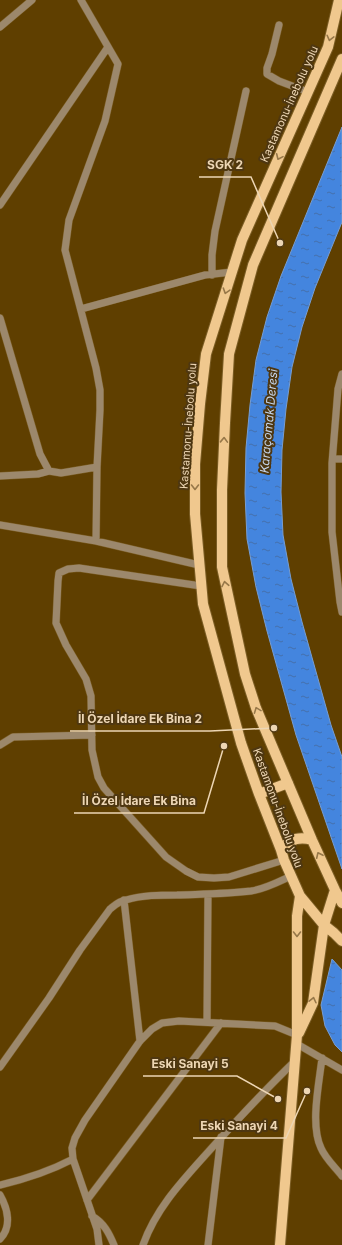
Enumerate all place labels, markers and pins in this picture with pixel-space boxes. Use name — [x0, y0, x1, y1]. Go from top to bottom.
callout: SGK 2 — [199, 153, 251, 177]
callout: İl Özel İdare Ek Bina 2 — [70, 707, 210, 731]
callout: İl Özel İdare Ek Bina — [74, 789, 204, 813]
callout: Eski Sanayi 5 — [143, 1052, 237, 1076]
callout: Eski Sanayi 4 — [193, 1114, 286, 1138]

